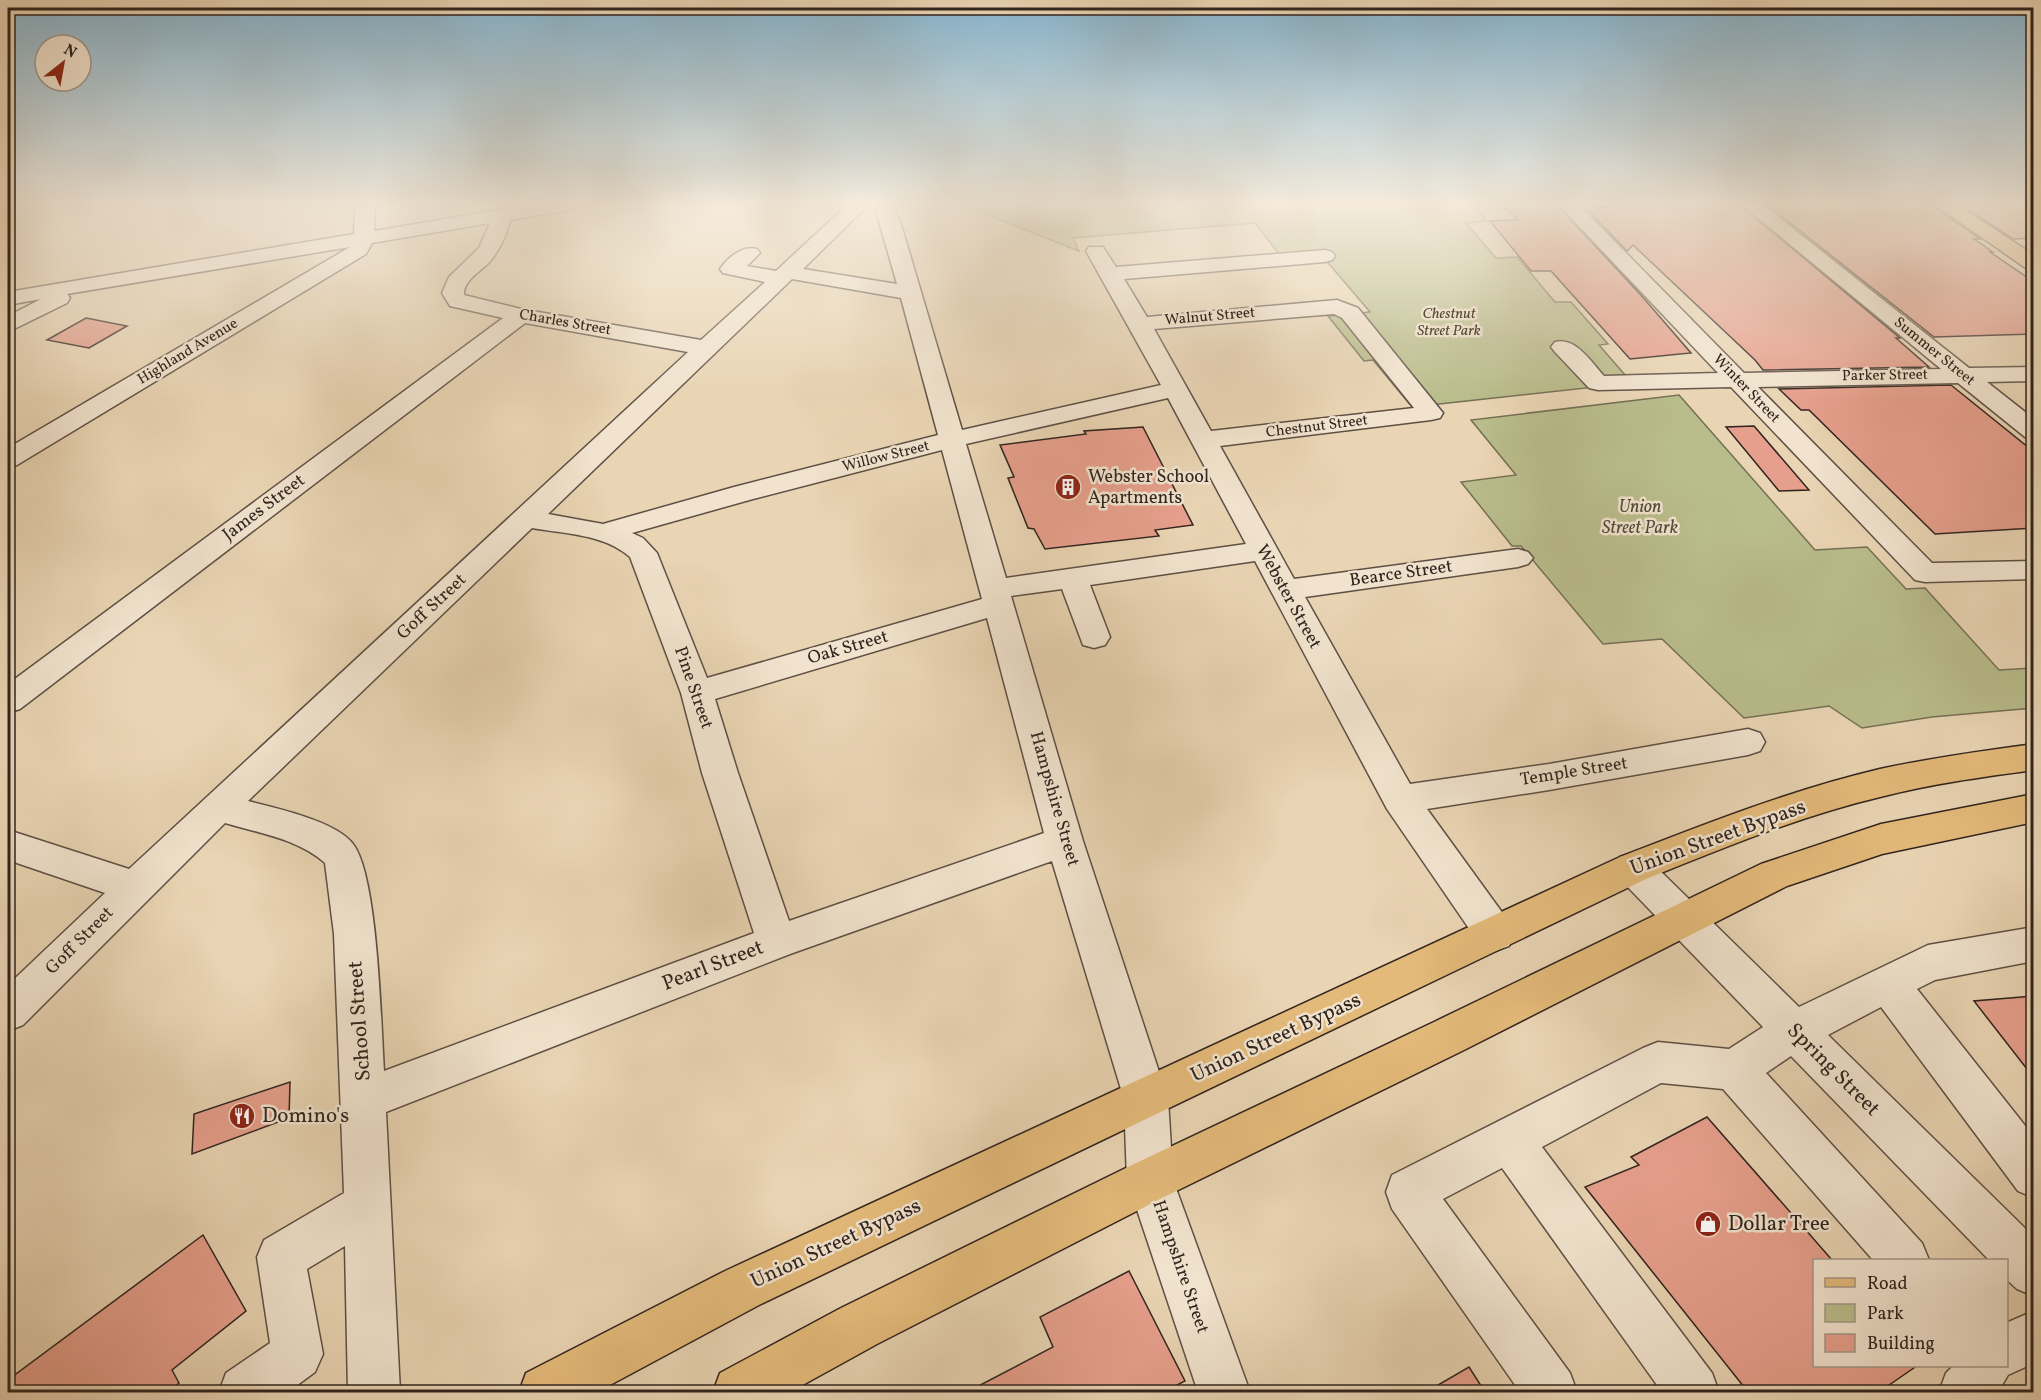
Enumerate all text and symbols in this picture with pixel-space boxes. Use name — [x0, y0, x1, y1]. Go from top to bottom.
north arrow — [33, 33, 93, 93]
text: N — [59, 39, 81, 64]
street label: Walnut Street — [1164, 303, 1256, 331]
park label: Chestnut Street Park — [1417, 304, 1481, 342]
street label: Charles Street — [517, 305, 613, 341]
street label: Summer Street — [1889, 313, 1979, 391]
street label: Highland Avenue — [134, 314, 242, 390]
street label: Winter Street — [1708, 350, 1784, 428]
street label: Parker Street — [1842, 365, 1928, 387]
street label: Chestnut Street — [1265, 410, 1369, 444]
street label: Willow Street — [840, 436, 932, 478]
place label: Webster School Apartments — [1088, 465, 1209, 511]
street label: James Street — [217, 469, 311, 547]
building icon: Webster School Apartments — [1053, 472, 1083, 502]
park label: Union Street Park — [1602, 495, 1678, 541]
street label: Webster Street — [1249, 540, 1327, 654]
street label: Bearce Street — [1348, 554, 1454, 594]
street label: Goff Street — [392, 568, 472, 646]
street label: Oak Street — [805, 625, 891, 671]
street label: Pine Street — [667, 643, 719, 733]
street label: Hampshire Street — [1023, 729, 1085, 869]
street label: Temple Street — [1518, 751, 1630, 793]
street label: Union Street Bypass — [1626, 793, 1810, 883]
street label: Goff Street — [40, 901, 120, 981]
street label: Pearl Street — [658, 933, 768, 999]
street label: School Street — [341, 960, 379, 1082]
street label: Union Street Bypass — [1186, 986, 1366, 1090]
street label: Spring Street — [1780, 1017, 1886, 1123]
restaurant icon: Domino's — [227, 1101, 257, 1131]
place label: Domino's — [262, 1102, 349, 1131]
street label: Union Street Bypass — [746, 1192, 926, 1296]
street label: Hampshire Street — [1145, 1197, 1215, 1337]
shop icon: Dollar Tree — [1693, 1209, 1723, 1239]
place label: Dollar Tree — [1728, 1210, 1830, 1239]
legend — [1813, 1259, 2008, 1367]
text: Road — [1867, 1272, 1908, 1297]
text: Park — [1867, 1302, 1904, 1327]
text: Building — [1867, 1332, 1935, 1357]

